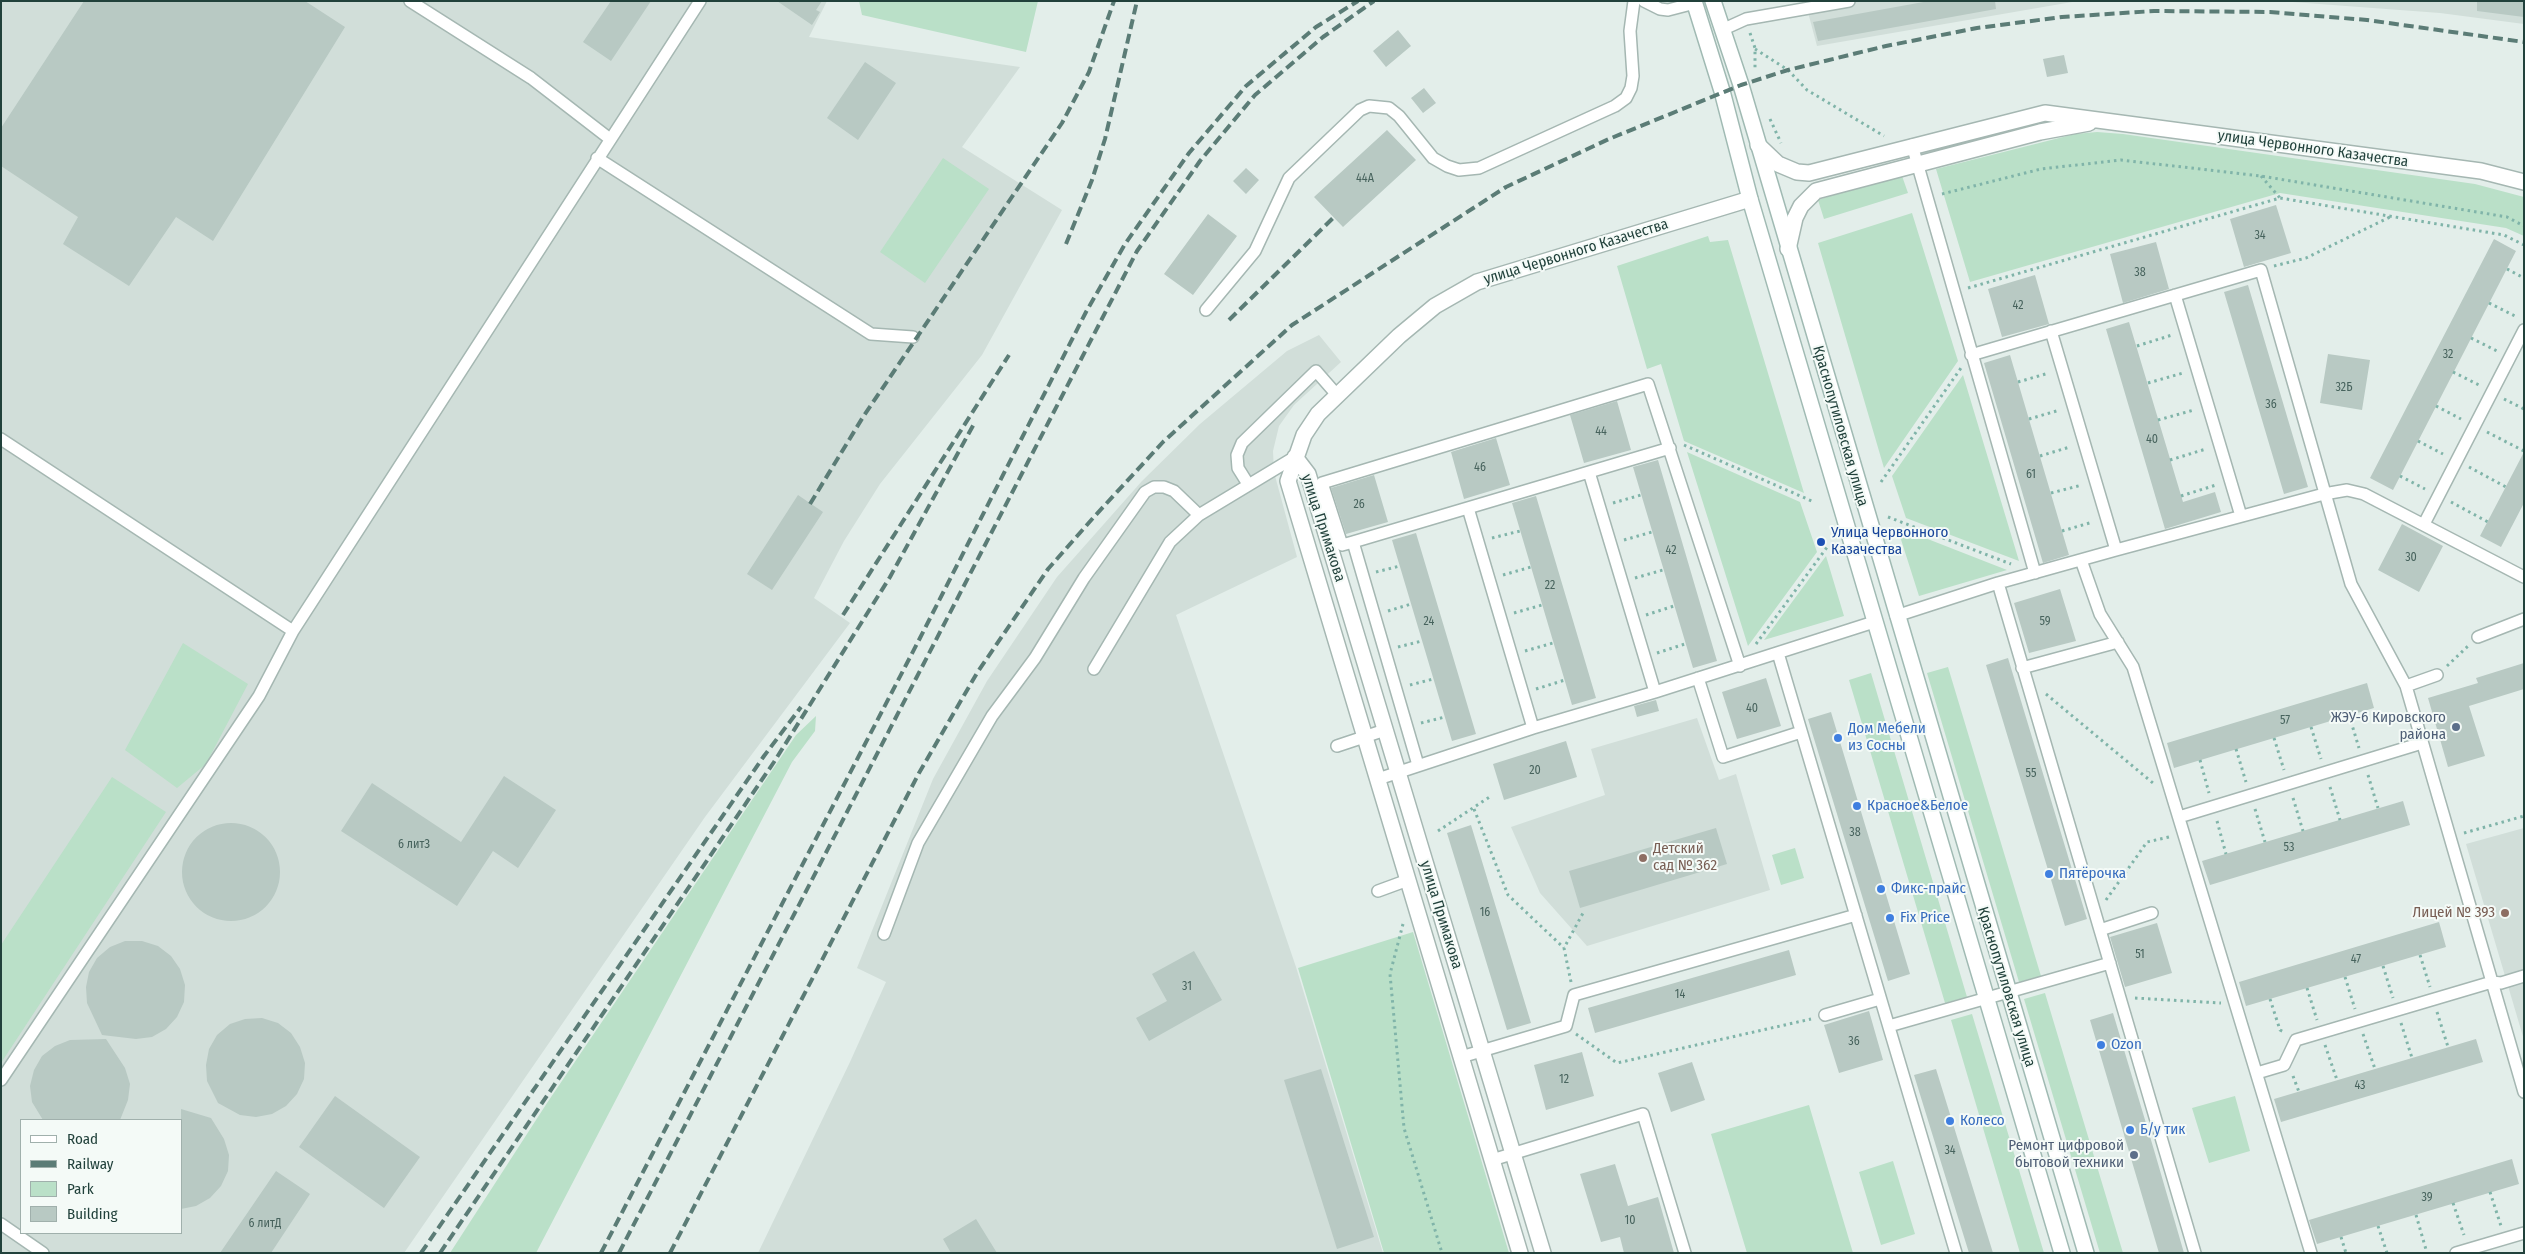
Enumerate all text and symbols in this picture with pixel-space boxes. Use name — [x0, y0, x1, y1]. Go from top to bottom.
street label: улица Червонного Казачества — [2217, 127, 2409, 171]
house number: 44А — [1356, 172, 1374, 186]
street label: улица Червонного Казачества — [1482, 215, 1670, 289]
house number: 34 — [2254, 229, 2266, 243]
house number: 38 — [2134, 266, 2146, 280]
house number: 42 — [2013, 299, 2023, 313]
street label: Краснопутиловская улица — [1808, 343, 1872, 509]
house number: 32 — [2443, 348, 2453, 362]
house number: 32Б — [2336, 381, 2352, 395]
house number: 36 — [2265, 398, 2277, 412]
house number: 44 — [1595, 425, 1607, 439]
house number: 40 — [2146, 433, 2158, 447]
house number: 46 — [1474, 461, 1486, 475]
house number: 61 — [2026, 468, 2036, 482]
street label: улица Примакова — [1297, 472, 1349, 584]
house number: 26 — [1353, 498, 1365, 512]
place label: Улица Червонного Казачества — [1831, 524, 1948, 559]
marker: Улица Червонного Казачества — [1815, 536, 1827, 548]
house number: 42 — [1666, 544, 1676, 558]
house number: 30 — [2405, 551, 2417, 565]
house number: 22 — [1545, 579, 1555, 593]
house number: 24 — [1424, 615, 1434, 629]
house number: 59 — [2039, 615, 2051, 629]
house number: 40 — [1746, 702, 1758, 716]
place label: ЖЭУ-6 Кировского района — [2331, 709, 2446, 744]
house number: 57 — [2280, 714, 2290, 728]
place label: Дом Мебели из Сосны — [1848, 720, 1926, 755]
marker: ЖЭУ-6 Кировского района — [2450, 721, 2462, 733]
marker: Дом Мебели из Сосны — [1832, 732, 1844, 744]
house number: 20 — [1529, 764, 1541, 778]
house number: 55 — [2026, 767, 2036, 781]
place label: Красное&Белое — [1867, 797, 1968, 815]
marker: Красное&Белое — [1851, 800, 1863, 812]
house number: 38 — [1849, 826, 1861, 840]
house number: 6 литЗ — [398, 838, 430, 852]
place label: Детский сад № 362 — [1653, 840, 1717, 875]
house number: 53 — [2284, 841, 2294, 855]
marker: Детский сад № 362 — [1637, 852, 1649, 864]
street label: улица Примакова — [1416, 859, 1466, 971]
place label: Пятёрочка — [2059, 865, 2126, 883]
marker: Пятёрочка — [2043, 868, 2055, 880]
place label: Фикс-прайс — [1891, 880, 1966, 898]
marker: Фикс-прайс — [1875, 883, 1887, 895]
place label: Лицей № 393 — [2412, 904, 2495, 922]
street label: Краснопутиловская улица — [1973, 905, 2039, 1069]
house number: 16 — [1480, 906, 1490, 920]
marker: Лицей № 393 — [2499, 907, 2511, 919]
place label: Fix Price — [1900, 909, 1950, 927]
marker: Fix Price — [1884, 912, 1896, 924]
house number: 51 — [2135, 948, 2145, 962]
house number: 47 — [2351, 953, 2361, 967]
house number: 31 — [1182, 980, 1192, 994]
house number: 14 — [1675, 988, 1685, 1002]
house number: 36 — [1848, 1035, 1860, 1049]
place label: Ozon — [2111, 1036, 2142, 1054]
marker: Ozon — [2095, 1039, 2107, 1051]
house number: 12 — [1559, 1073, 1569, 1087]
house number: 43 — [2354, 1079, 2366, 1093]
place label: Колесо — [1960, 1112, 2005, 1130]
marker: Колесо — [1944, 1115, 1956, 1127]
legend — [20, 1119, 182, 1234]
place label: Б/у тик — [2140, 1121, 2185, 1139]
marker: Б/у тик — [2124, 1124, 2136, 1136]
text: Road — [67, 1130, 98, 1148]
place label: Ремонт цифровой бытовой техники — [2008, 1137, 2124, 1172]
house number: 34 — [1944, 1144, 1956, 1158]
marker: Ремонт цифровой бытовой техники — [2128, 1149, 2140, 1161]
text: Railway — [67, 1155, 114, 1173]
text: Park — [67, 1180, 94, 1198]
house number: 39 — [2421, 1191, 2433, 1205]
text: Building — [67, 1205, 118, 1223]
house number: 10 — [1625, 1214, 1635, 1228]
house number: 6 литД — [249, 1217, 281, 1231]

